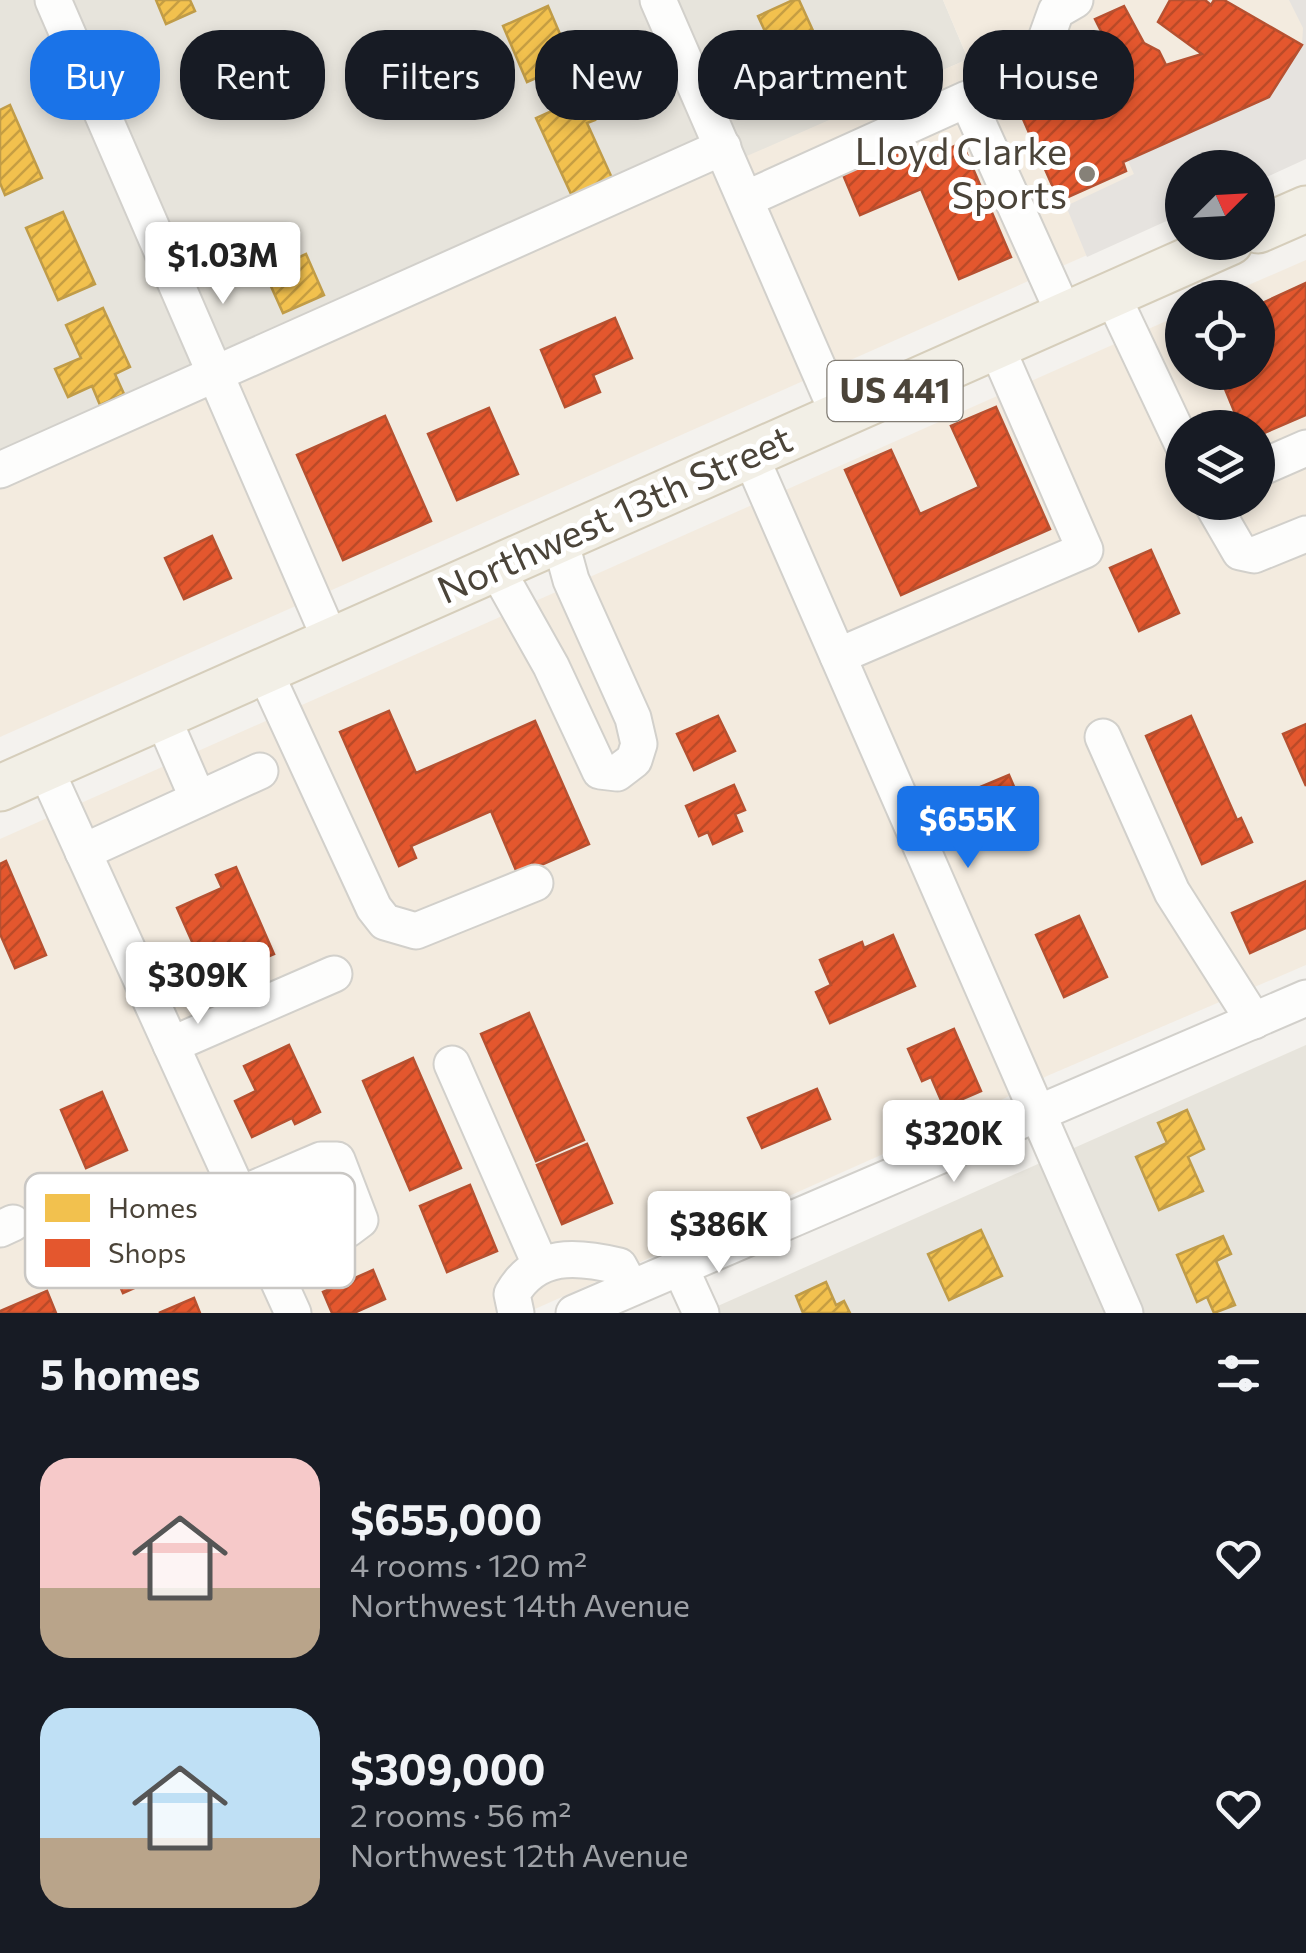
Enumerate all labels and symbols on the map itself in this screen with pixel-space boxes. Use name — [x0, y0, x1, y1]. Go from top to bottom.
place label: Lloyd Clarke Sports — [855, 126, 1067, 217]
north arrow — [1165, 150, 1275, 260]
marker: Lloyd Clarke Sports — [1076, 163, 1098, 185]
pin: $1.03M — [142, 222, 304, 307]
road number: US 441 — [828, 361, 962, 421]
street label: Northwest 13th Street — [429, 413, 799, 612]
pin: $655K — [898, 786, 1038, 871]
pin: $309K — [128, 942, 268, 1027]
pin: $320K — [884, 1100, 1024, 1185]
legend — [25, 1173, 355, 1288]
text: Homes — [108, 1190, 198, 1224]
pin: $386K — [649, 1191, 789, 1276]
text: Shops — [108, 1235, 186, 1269]

